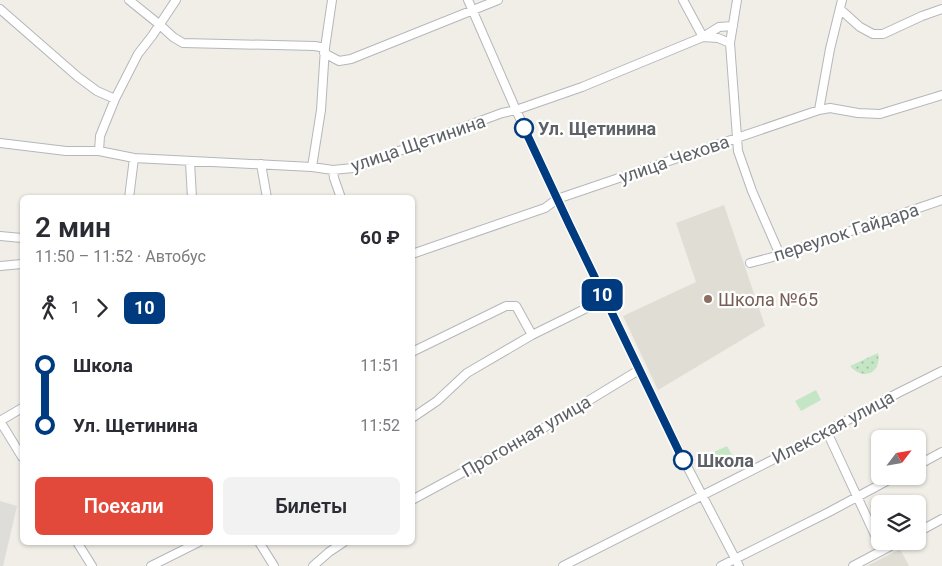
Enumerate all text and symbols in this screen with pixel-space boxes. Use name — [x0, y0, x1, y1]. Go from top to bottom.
street label: улица Щетинина — [348, 110, 488, 176]
marker: Ул. Щетинина — [514, 118, 534, 138]
place label: Ул. Щетинина — [538, 118, 657, 139]
street label: улица Чехова — [616, 130, 732, 188]
street label: переулок Гайдара — [771, 199, 921, 265]
text: 2 мин — [35, 211, 111, 244]
text: 60 ₽ — [360, 226, 400, 249]
text: 11:50 – 11:52 · Автобус — [35, 247, 206, 266]
line badge: 10 — [580, 279, 624, 311]
text: 10 — [592, 284, 612, 305]
place label: Школа №65 — [718, 289, 818, 310]
marker: Школа №65 — [702, 293, 714, 305]
icon: walk — [35, 294, 63, 322]
icon: forward — [88, 294, 116, 322]
text: 10 — [134, 297, 155, 318]
text: 1 — [71, 298, 80, 317]
text: Школа — [73, 354, 133, 377]
text: 11:51 — [360, 356, 400, 375]
street label: Илекская улица — [768, 386, 898, 468]
street label: Прогонная улица — [458, 391, 594, 481]
text: Ул. Щетинина — [73, 414, 198, 437]
text: 11:52 — [360, 416, 400, 435]
north arrow — [871, 430, 926, 485]
map controls — [871, 430, 926, 550]
marker: Школа — [673, 450, 693, 470]
place label: Школа — [697, 450, 754, 471]
button: Поехали — [35, 477, 213, 535]
button: Билеты — [223, 477, 400, 535]
button: layers — [871, 495, 926, 550]

